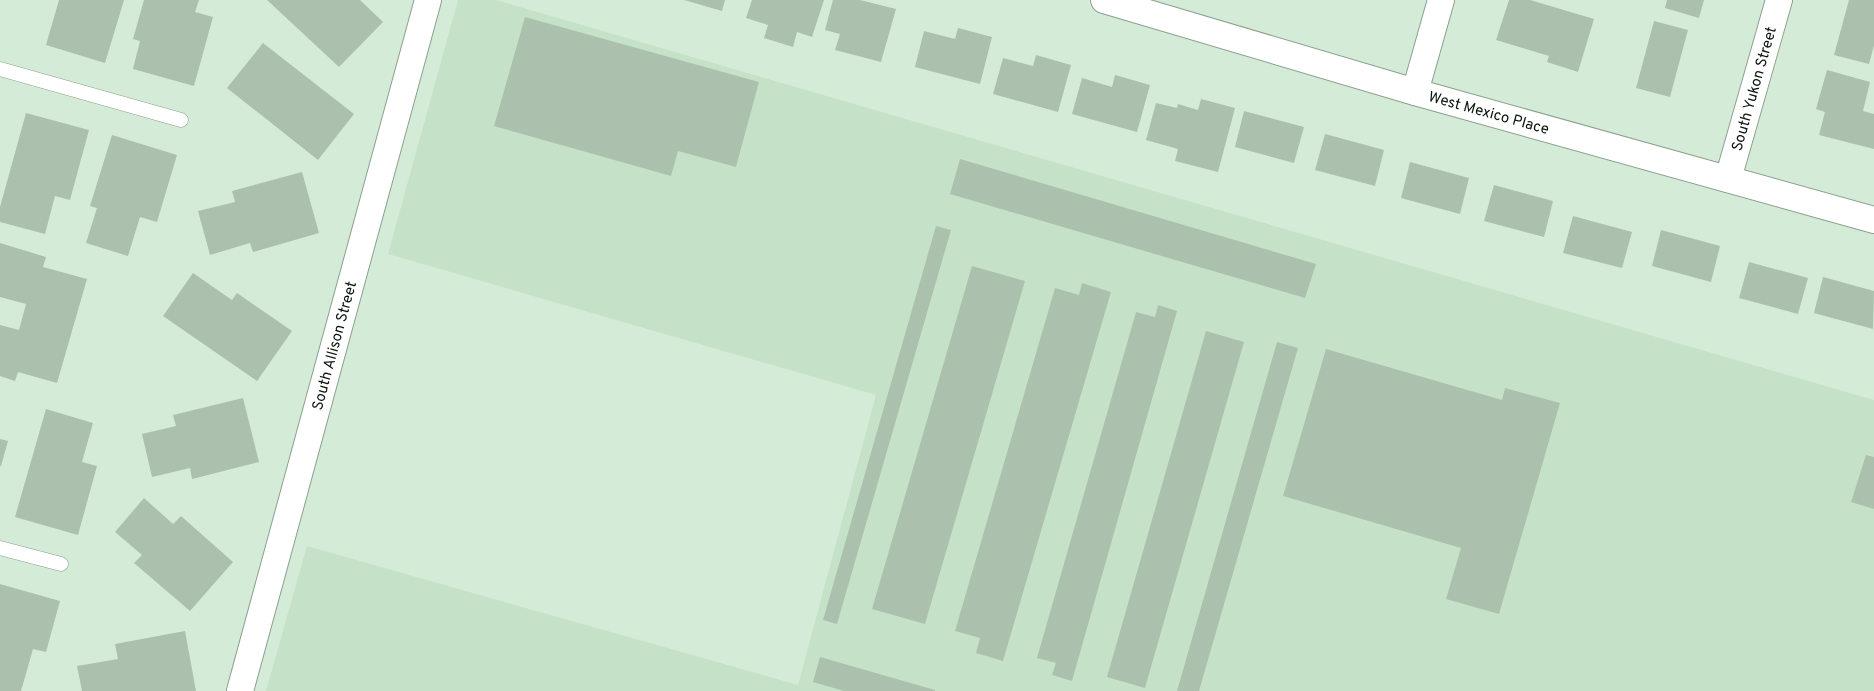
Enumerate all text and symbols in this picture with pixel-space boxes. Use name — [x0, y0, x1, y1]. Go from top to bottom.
street label: South Yukon Street — [1728, 25, 1782, 153]
street label: West Mexico Place — [1426, 88, 1551, 140]
street label: South Allison Street — [309, 279, 362, 412]

